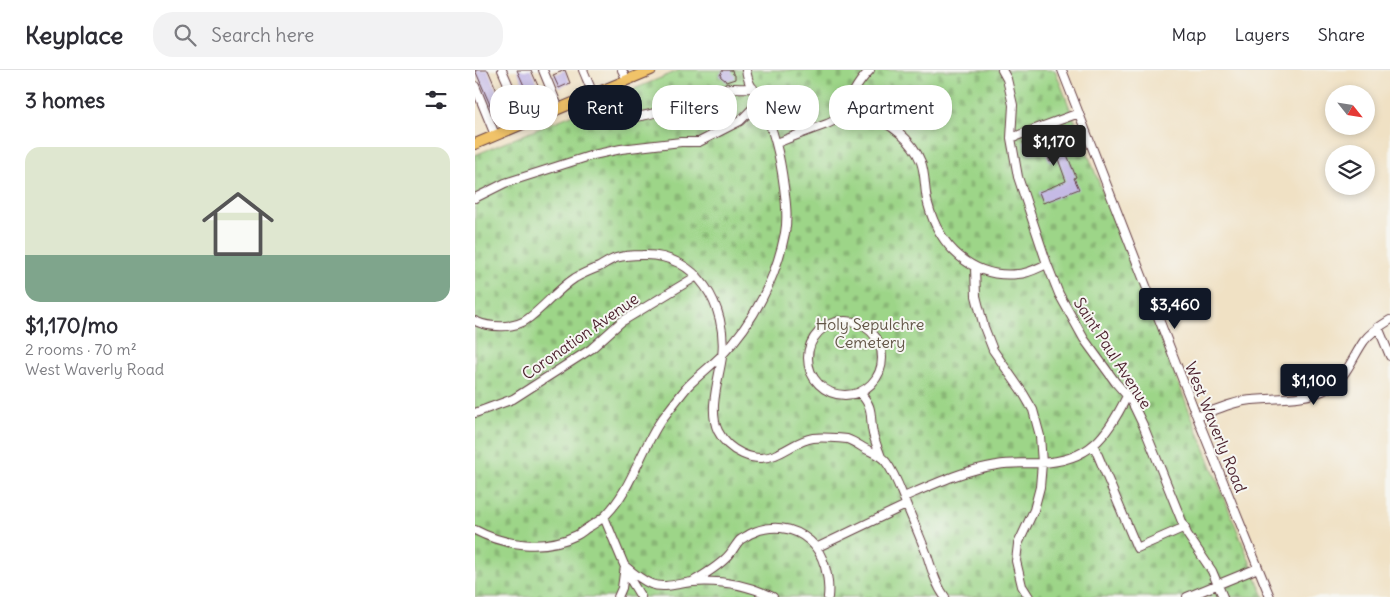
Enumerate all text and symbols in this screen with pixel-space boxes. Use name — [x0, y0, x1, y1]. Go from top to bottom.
search box — [153, 12, 503, 57]
text: Keyplace — [25, 20, 123, 50]
icon: search — [171, 21, 199, 49]
text: Search here — [211, 23, 314, 47]
text: Map — [1171, 23, 1206, 46]
text: Layers — [1234, 23, 1290, 46]
text: Share — [1318, 23, 1365, 46]
chip: Buy — [490, 85, 558, 130]
chip: Rent — [568, 85, 642, 130]
chip: Filters — [652, 85, 737, 130]
chip: New — [747, 85, 819, 130]
chip: Apartment — [829, 85, 952, 130]
north arrow — [1325, 85, 1375, 135]
map controls — [1325, 85, 1375, 195]
icon: filters — [422, 86, 450, 114]
text: 3 homes — [25, 87, 105, 114]
pin: $1,170 — [1013, 124, 1095, 167]
text: $1,170 — [1033, 131, 1075, 151]
button: layers — [1325, 145, 1375, 195]
icon: home — [193, 179, 283, 269]
street label: Coronation Avenue — [518, 288, 642, 384]
pin: $3,460 — [1134, 288, 1216, 330]
street label: Saint Paul Avenue — [1070, 294, 1156, 412]
text: $3,460 — [1150, 294, 1200, 314]
text: $1,170/mo — [25, 312, 118, 339]
park label: Holy Sepulchre Cemetery — [816, 314, 924, 352]
text: 2 rooms · 70 m² — [25, 339, 137, 359]
text: West Waverly Road — [25, 359, 164, 379]
street label: West Waverly Road — [1181, 359, 1251, 495]
pin: $1,100 — [1273, 364, 1355, 406]
text: $1,100 — [1291, 370, 1337, 390]

